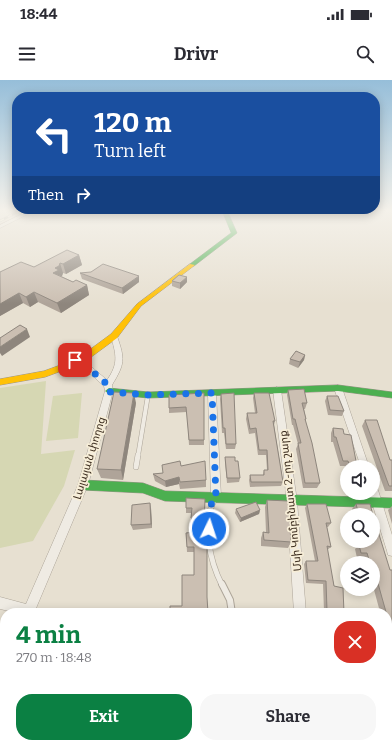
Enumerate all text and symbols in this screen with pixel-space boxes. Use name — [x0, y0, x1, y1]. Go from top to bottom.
text: 18:44 — [20, 5, 57, 23]
icon: menu — [16, 43, 38, 65]
text: Drivr — [174, 43, 218, 65]
icon: search — [354, 43, 376, 65]
text: 120 m — [94, 106, 171, 139]
icon: left — [28, 108, 80, 160]
text: Turn left — [94, 140, 166, 162]
icon: right — [72, 184, 94, 206]
text: Then — [28, 186, 64, 204]
pin — [58, 343, 92, 377]
icon: arrive — [64, 349, 86, 371]
street label: Լալայան փողոց — [71, 415, 108, 501]
street label: Մսի Կոմբինատ 2-րդ շարք — [277, 430, 304, 572]
map controls — [340, 460, 380, 596]
button: sound — [340, 460, 380, 500]
position arrow — [188, 508, 230, 550]
button: search — [340, 508, 380, 548]
button: layers — [340, 556, 380, 596]
text: 4 min — [16, 621, 81, 649]
button: close — [334, 621, 376, 663]
text: 270 m · 18:48 — [16, 650, 92, 665]
button: Exit — [16, 694, 192, 740]
button: Share — [200, 694, 376, 740]

